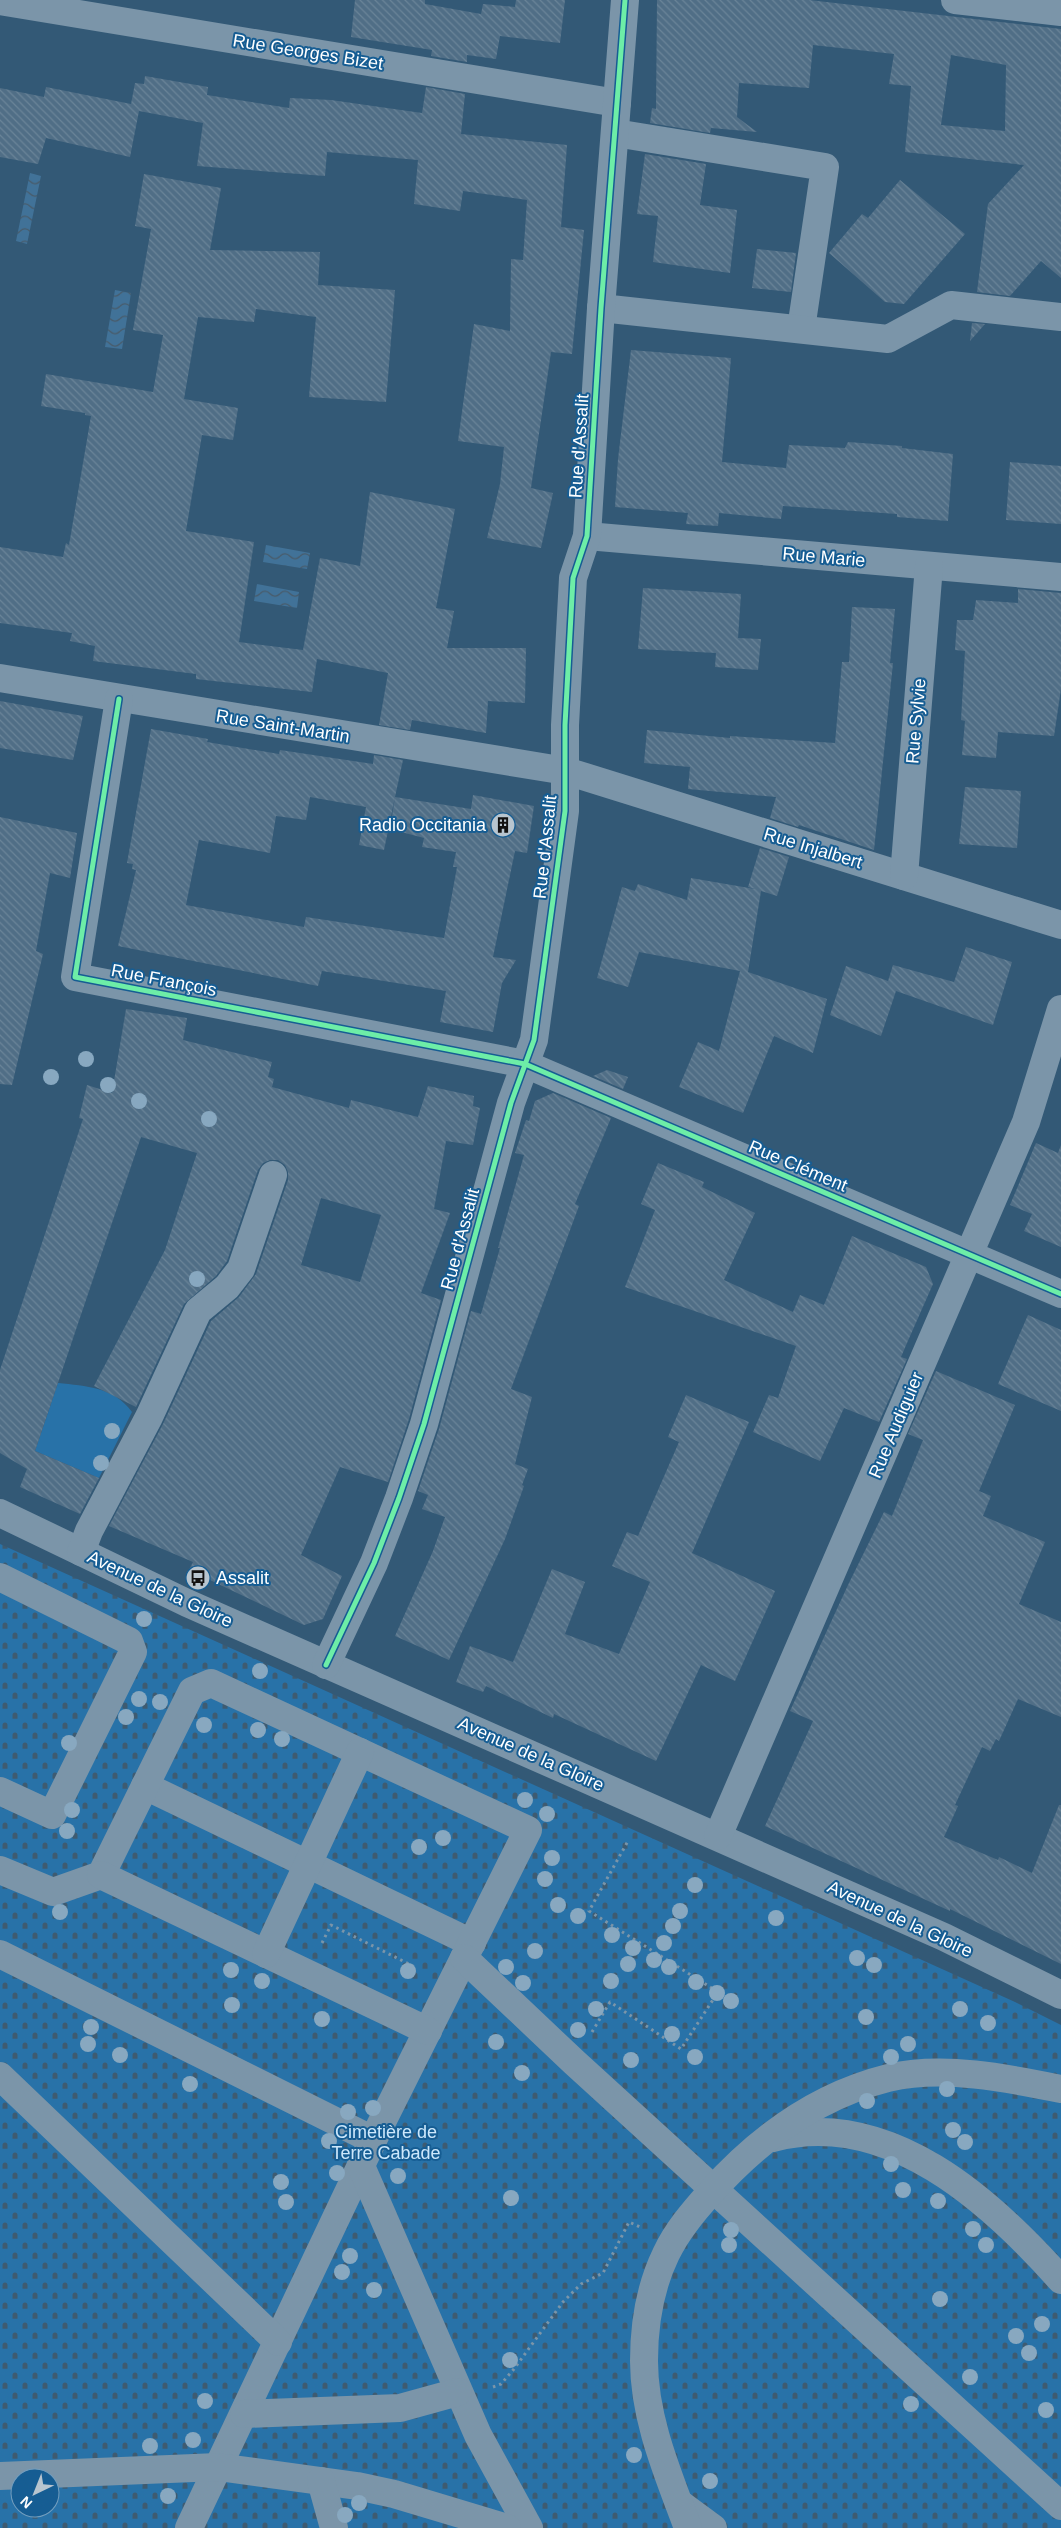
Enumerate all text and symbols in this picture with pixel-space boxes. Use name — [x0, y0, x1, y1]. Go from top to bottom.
street label: Rue Georges Bizet — [231, 30, 385, 74]
street label: Rue d'Assalit — [565, 393, 593, 499]
street label: Rue Marie — [782, 543, 866, 571]
street label: Rue Sylvie — [902, 677, 930, 765]
street label: Rue Saint-Martin — [215, 706, 351, 746]
street label: Rue d'Assalit — [530, 794, 560, 900]
building icon: Radio Occitania — [490, 812, 516, 838]
place label: Radio Occitania — [359, 815, 487, 835]
street label: Rue Injalbert — [761, 824, 865, 872]
street label: Rue François — [110, 960, 218, 1000]
street label: Rue Clément — [746, 1136, 850, 1196]
street label: Rue d'Assalit — [437, 1186, 483, 1292]
street label: Rue Audiguier — [865, 1369, 927, 1481]
street label: Avenue de la Gloire — [84, 1547, 236, 1631]
bus stop icon: Assalit — [185, 1565, 211, 1591]
place label: Assalit — [216, 1568, 269, 1588]
street label: Avenue de la Gloire — [455, 1713, 607, 1795]
street label: Avenue de la Gloire — [824, 1877, 976, 1961]
park label: Cimetière de Terre Cabade — [331, 2122, 441, 2163]
north arrow — [10, 2468, 60, 2518]
text: N — [17, 2493, 35, 2512]

